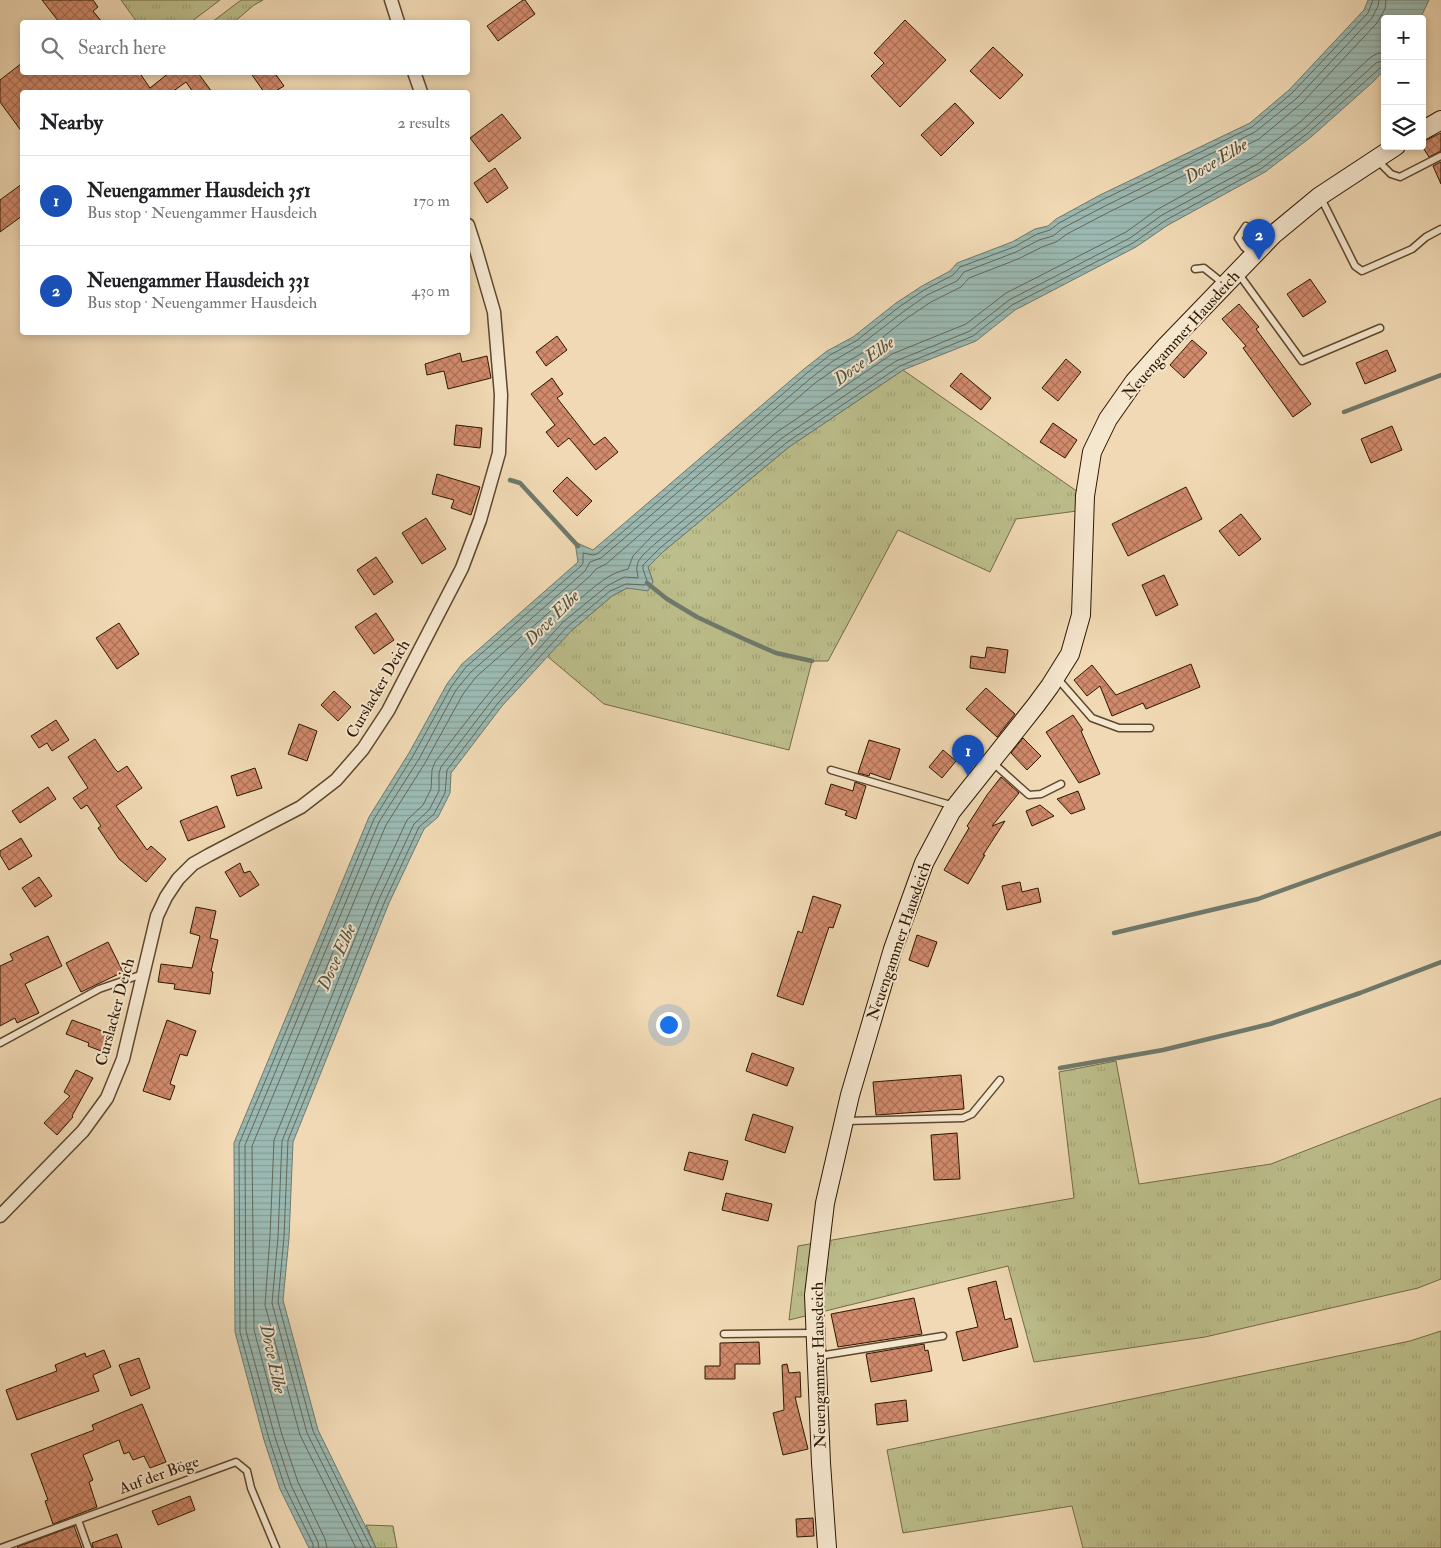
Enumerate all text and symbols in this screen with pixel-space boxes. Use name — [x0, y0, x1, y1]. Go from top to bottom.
map controls — [1381, 15, 1426, 150]
button: + — [1381, 15, 1426, 60]
search box — [20, 20, 470, 75]
icon: search — [38, 34, 66, 62]
text: Search here — [78, 36, 166, 60]
button: − — [1381, 60, 1426, 105]
button: layers — [1381, 105, 1426, 150]
text: Nearby — [40, 109, 103, 136]
text: 2 results — [397, 113, 450, 133]
water label: Dove Elbe — [1179, 133, 1253, 189]
text: Neuengammer Hausdeich 351 — [87, 179, 311, 203]
text: 1 — [53, 191, 59, 211]
text: 170 m — [413, 191, 450, 211]
text: Bus stop · Neuengammer Hausdeich — [87, 203, 317, 223]
pin: 2 — [1243, 219, 1275, 260]
street label: Neuengammer Hausdeich — [1118, 266, 1244, 403]
text: Neuengammer Hausdeich 331 — [87, 269, 310, 293]
text: 2 — [52, 281, 60, 301]
text: 430 m — [411, 281, 450, 301]
text: Bus stop · Neuengammer Hausdeich — [87, 293, 317, 313]
water label: Dove Elbe — [828, 331, 900, 391]
water label: Dove Elbe — [518, 584, 586, 652]
street label: Curslacker Deich — [342, 636, 415, 742]
pin: 1 — [952, 735, 984, 776]
street label: Neuengammer Hausdeich — [862, 859, 936, 1023]
water label: Dove Elbe — [312, 919, 362, 994]
street label: Curslacker Deich — [91, 955, 139, 1068]
your location — [656, 1012, 682, 1038]
street label: Neuengammer Hausdeich — [808, 1281, 830, 1448]
water label: Dove Elbe — [254, 1321, 292, 1397]
street label: Auf der Böge — [115, 1451, 202, 1499]

